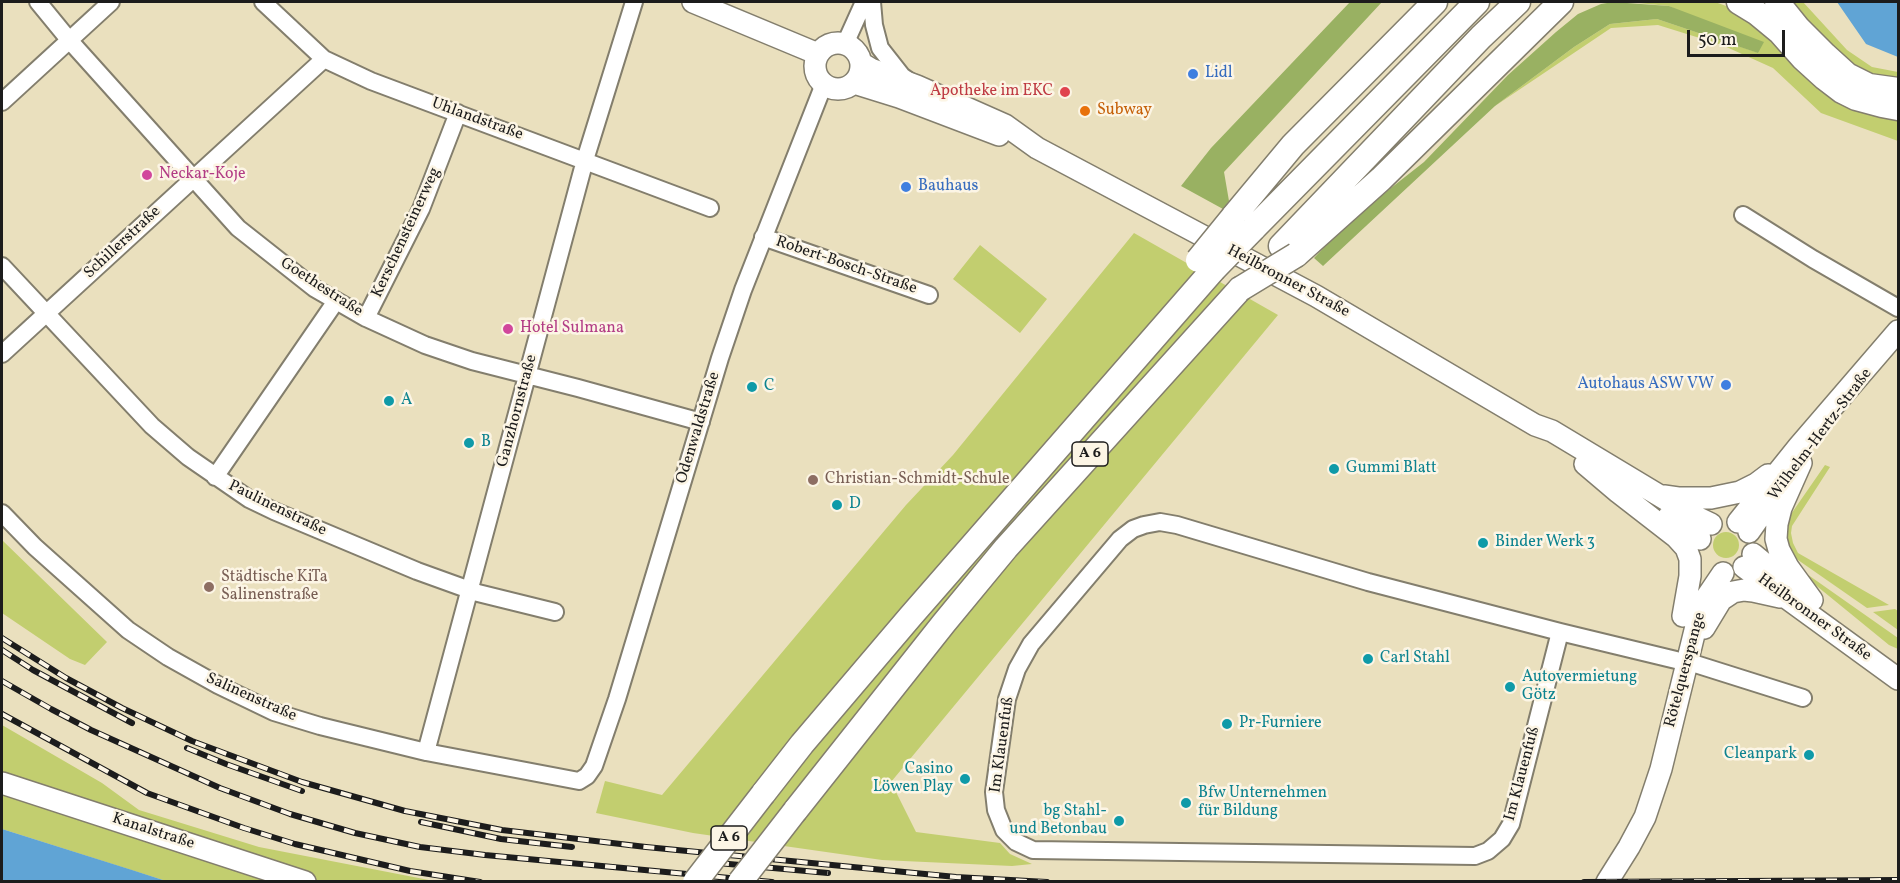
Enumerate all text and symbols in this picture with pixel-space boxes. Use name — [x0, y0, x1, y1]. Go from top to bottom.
scale bar — [1690, 18, 1788, 56]
text: 50 m — [1698, 28, 1737, 53]
place label: Lidl — [1205, 64, 1233, 84]
marker: Lidl — [1186, 67, 1200, 81]
place label: Apotheke im EKC — [930, 82, 1053, 102]
marker: Apotheke im EKC — [1058, 85, 1072, 99]
street label: Uhlandstraße — [429, 95, 525, 145]
place label: Subway — [1097, 101, 1152, 121]
marker: Subway — [1078, 104, 1092, 118]
place label: Neckar-Koje — [159, 165, 246, 185]
street label: Kerschensteinerweg — [368, 165, 446, 301]
marker: Neckar-Koje — [140, 168, 154, 182]
place label: Bauhaus — [918, 177, 978, 197]
marker: Bauhaus — [899, 180, 913, 194]
street label: Schillerstraße — [81, 203, 165, 283]
street label: Robert-Bosch-Straße — [773, 233, 919, 299]
street label: Heilbronner Straße — [1223, 242, 1353, 322]
street label: Goethestraße — [276, 254, 366, 322]
place label: Hotel Sulmana — [520, 319, 624, 339]
marker: Hotel Sulmana — [501, 322, 515, 336]
street label: Ganzhornstraße — [494, 353, 542, 469]
street label: Wilhelm-Hertz-Straße — [1765, 365, 1877, 505]
street label: Odenwaldstraße — [673, 370, 725, 486]
place label: Autohaus ASW VW — [1578, 375, 1714, 395]
place label: C — [764, 377, 774, 397]
marker: Autohaus ASW VW — [1719, 378, 1733, 392]
marker: C — [745, 380, 759, 394]
place label: A — [401, 391, 412, 411]
marker: A — [382, 394, 396, 408]
place label: B — [481, 433, 491, 453]
marker: B — [462, 436, 476, 450]
road number: A 6 — [1072, 442, 1108, 466]
place label: Gummi Blatt — [1346, 459, 1437, 479]
marker: Gummi Blatt — [1327, 462, 1341, 476]
place label: Christian-Schmidt-Schule — [825, 470, 1010, 490]
marker: Christian-Schmidt-Schule — [806, 473, 820, 487]
street label: Paulinenstraße — [225, 477, 329, 541]
place label: D — [849, 495, 861, 515]
marker: D — [830, 498, 844, 512]
place label: Binder Werk 3 — [1495, 533, 1595, 553]
marker: Binder Werk 3 — [1476, 536, 1490, 550]
place label: Städtische KiTa Salinenstraße — [221, 568, 328, 606]
street label: Heilbronner Straße — [1753, 570, 1875, 666]
marker: Städtische KiTa Salinenstraße — [202, 580, 216, 594]
street label: Rötelquerspange — [1661, 610, 1711, 730]
place label: Carl Stahl — [1380, 649, 1450, 669]
marker: Carl Stahl — [1361, 652, 1375, 666]
place label: Autovermietung Götz — [1522, 668, 1637, 706]
street label: Salinenstraße — [203, 669, 299, 727]
marker: Autovermietung Götz — [1503, 680, 1517, 694]
street label: Im Klauenfuß — [987, 696, 1019, 794]
place label: Pr-Furniere — [1239, 714, 1322, 734]
marker: Pr-Furniere — [1220, 717, 1234, 731]
street label: Im Klauenfuß — [1501, 725, 1545, 823]
place label: Cleanpark — [1724, 745, 1797, 765]
marker: Cleanpark — [1802, 748, 1816, 762]
place label: Casino Löwen Play — [873, 760, 953, 798]
marker: Casino Löwen Play — [958, 772, 972, 786]
place label: Bfw Unternehmen für Bildung — [1198, 784, 1327, 822]
marker: Bfw Unternehmen für Bildung — [1179, 796, 1193, 810]
place label: bg Stahl- und Betonbau — [1009, 802, 1107, 840]
street label: Kanalstraße — [109, 810, 197, 854]
marker: bg Stahl- und Betonbau — [1112, 814, 1126, 828]
road number: A 6 — [711, 826, 747, 850]

